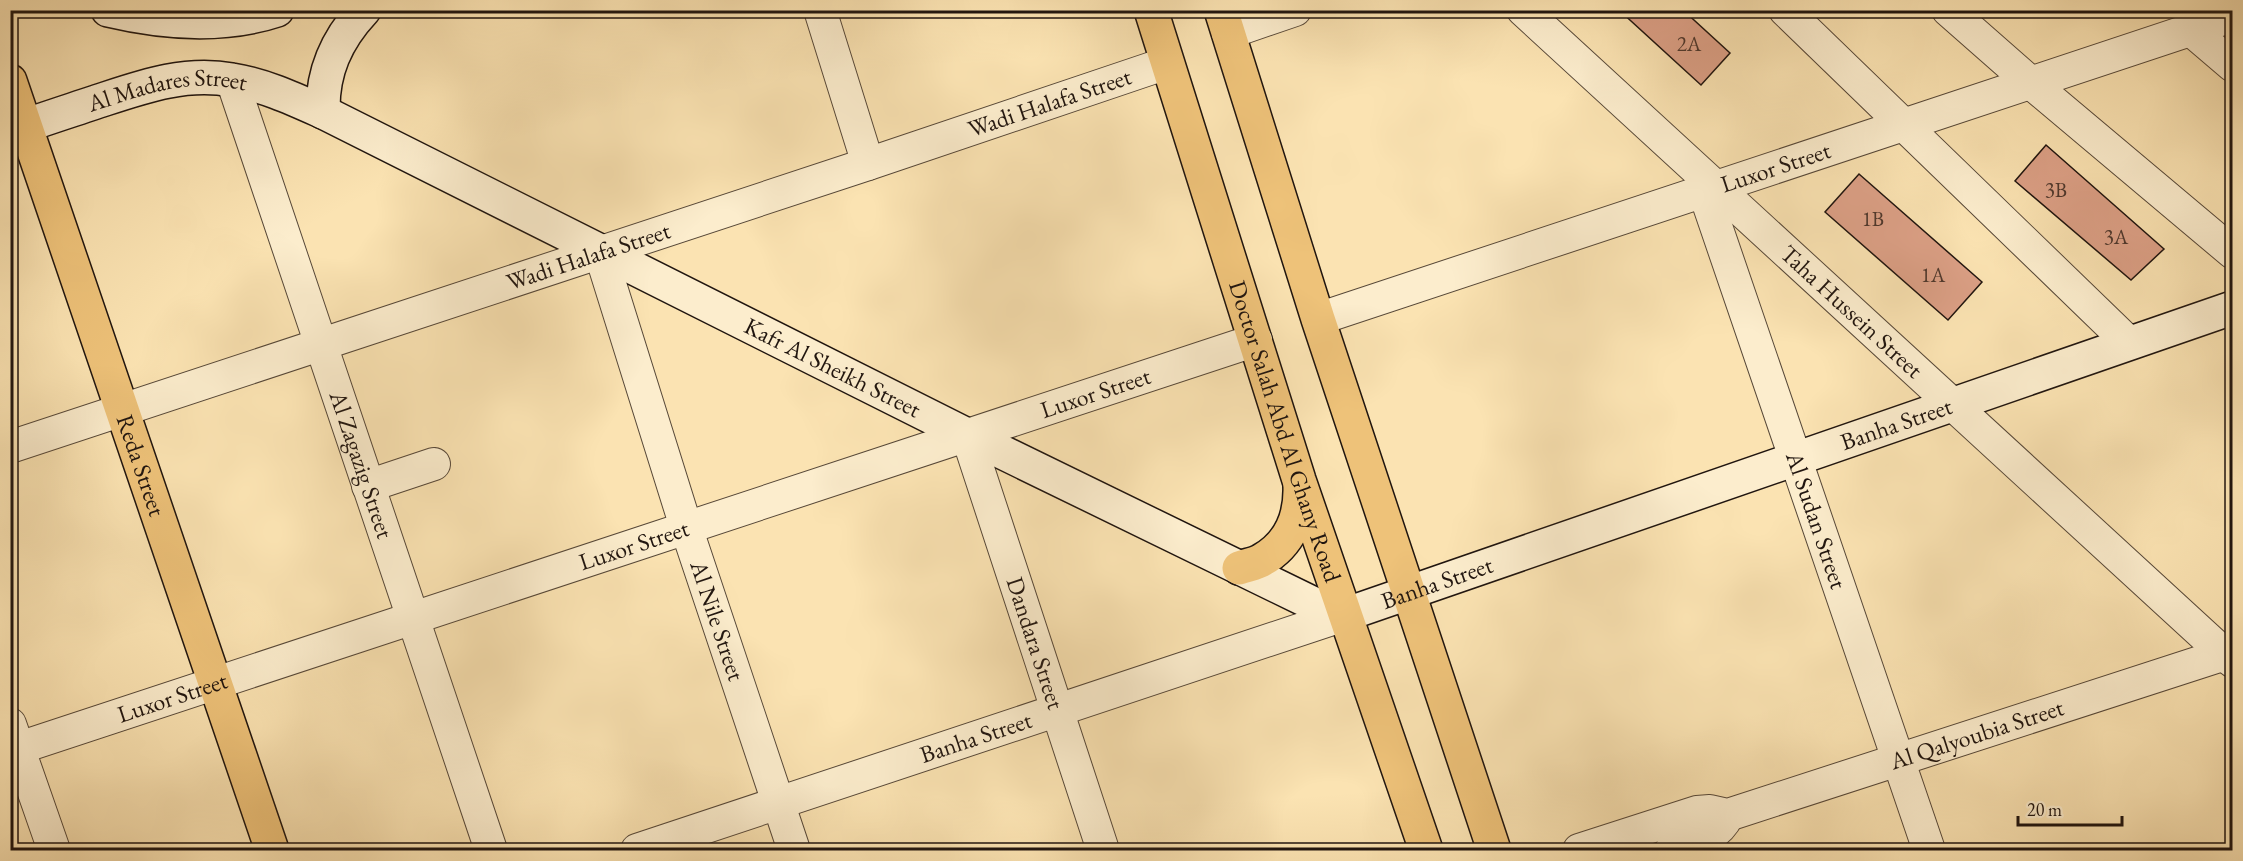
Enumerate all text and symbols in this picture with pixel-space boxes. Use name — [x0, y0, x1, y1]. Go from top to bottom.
house number: 2A — [1677, 30, 1702, 57]
street label: Wadi Halafa Street — [964, 60, 1136, 144]
street label: Al Madares Street — [83, 61, 251, 119]
street label: Luxor Street — [1716, 134, 1835, 199]
house number: 3B — [2045, 176, 2067, 203]
house number: 1B — [1862, 205, 1884, 232]
street label: Wadi Halafa Street — [502, 214, 675, 297]
house number: 3A — [2104, 223, 2129, 250]
street label: Taha Hussein Street — [1774, 238, 1930, 385]
house number: 1A — [1921, 261, 1946, 288]
street label: Doctor Salah Abd Al Ghany Road — [1222, 276, 1349, 587]
street label: Kafr Al Sheikh Street — [739, 310, 927, 425]
street label: Luxor Street — [1036, 360, 1155, 425]
street label: Al Zagazig Street — [322, 386, 401, 543]
street label: Banha Street — [1836, 390, 1956, 457]
street label: Reda Street — [110, 410, 173, 521]
street label: Al Sudan Street — [1779, 447, 1855, 593]
street label: Luxor Street — [575, 512, 693, 577]
street label: Banha Street — [1377, 549, 1497, 616]
street label: Al Nile Street — [683, 556, 752, 685]
street label: Dandara Street — [1000, 573, 1072, 713]
street label: Luxor Street — [113, 664, 232, 730]
street label: Al Qalyoubia Street — [1885, 691, 2068, 777]
street label: Banha Street — [916, 704, 1036, 770]
scale bar — [2018, 789, 2122, 827]
text: 20 m — [2027, 798, 2062, 821]

